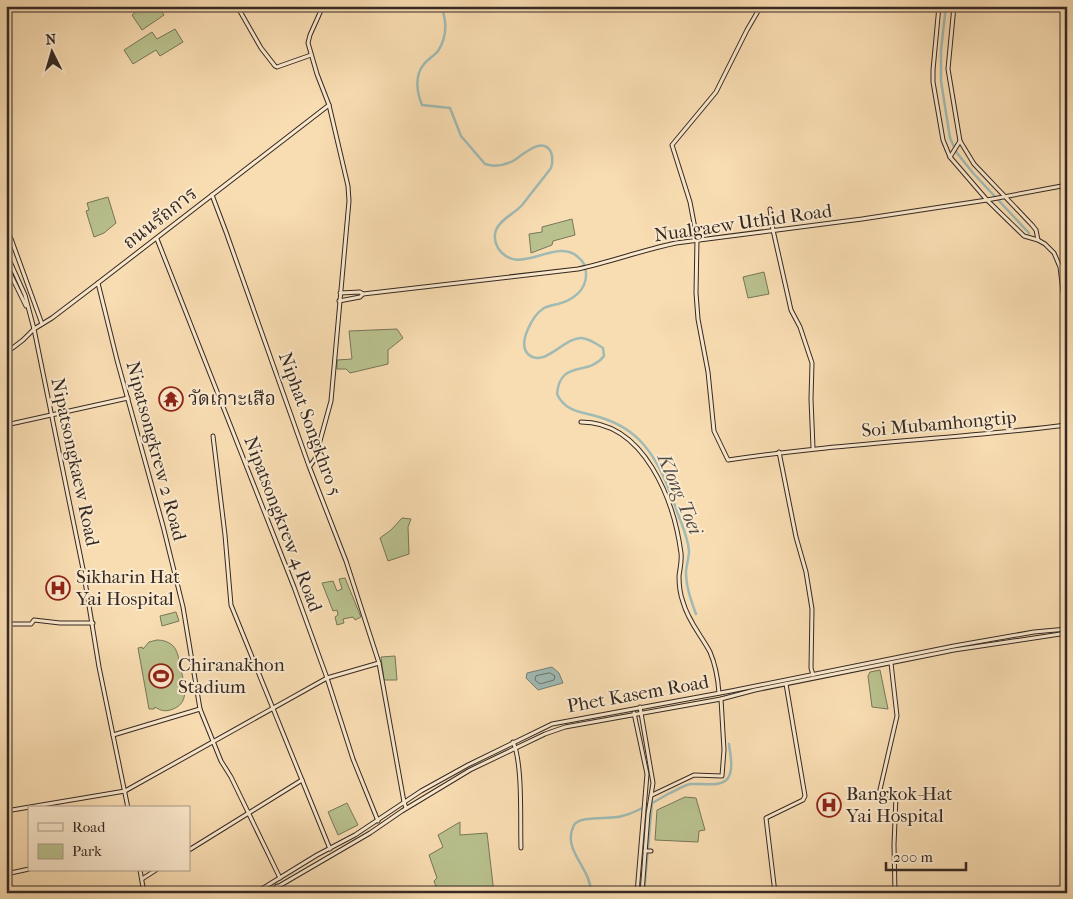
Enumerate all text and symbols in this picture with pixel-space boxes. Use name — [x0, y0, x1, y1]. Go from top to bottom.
north arrow — [28, 28, 78, 78]
text: N — [45, 31, 57, 48]
street label: ถนนรัถการ — [119, 182, 201, 254]
street label: Nualgaew Uthid Road — [653, 200, 834, 246]
street label: Niphat Songkhro 5 — [274, 349, 346, 499]
street label: Nipatsongkrew 2 Road — [121, 359, 191, 544]
street label: Nipatsongkaew Road — [46, 376, 104, 549]
temple icon: วัดเกาะเสือ — [158, 386, 184, 412]
place label: วัดเกาะเสือ — [188, 388, 276, 410]
street label: Soi Mubamhongtip — [861, 406, 1017, 442]
street label: Nipatsongkrew 4 Road — [239, 433, 327, 616]
water label: Klong Toei — [652, 448, 708, 539]
place label: Sikharin Hat Yai Hospital — [75, 566, 180, 610]
hospital icon: Sikharin Hat Yai Hospital — [45, 575, 71, 601]
place label: Chiranakhon Stadium — [178, 654, 285, 698]
sports icon: Chiranakhon Stadium — [148, 663, 174, 689]
street label: Phet Kasem Road — [565, 671, 711, 717]
place label: Bangkok-Hat Yai Hospital — [845, 783, 953, 827]
hospital icon: Bangkok-Hat Yai Hospital — [816, 792, 842, 818]
legend — [28, 806, 190, 872]
text: Road — [72, 818, 106, 836]
scale bar — [886, 839, 966, 871]
text: Park — [72, 842, 102, 860]
text: 200 m — [893, 848, 933, 866]

